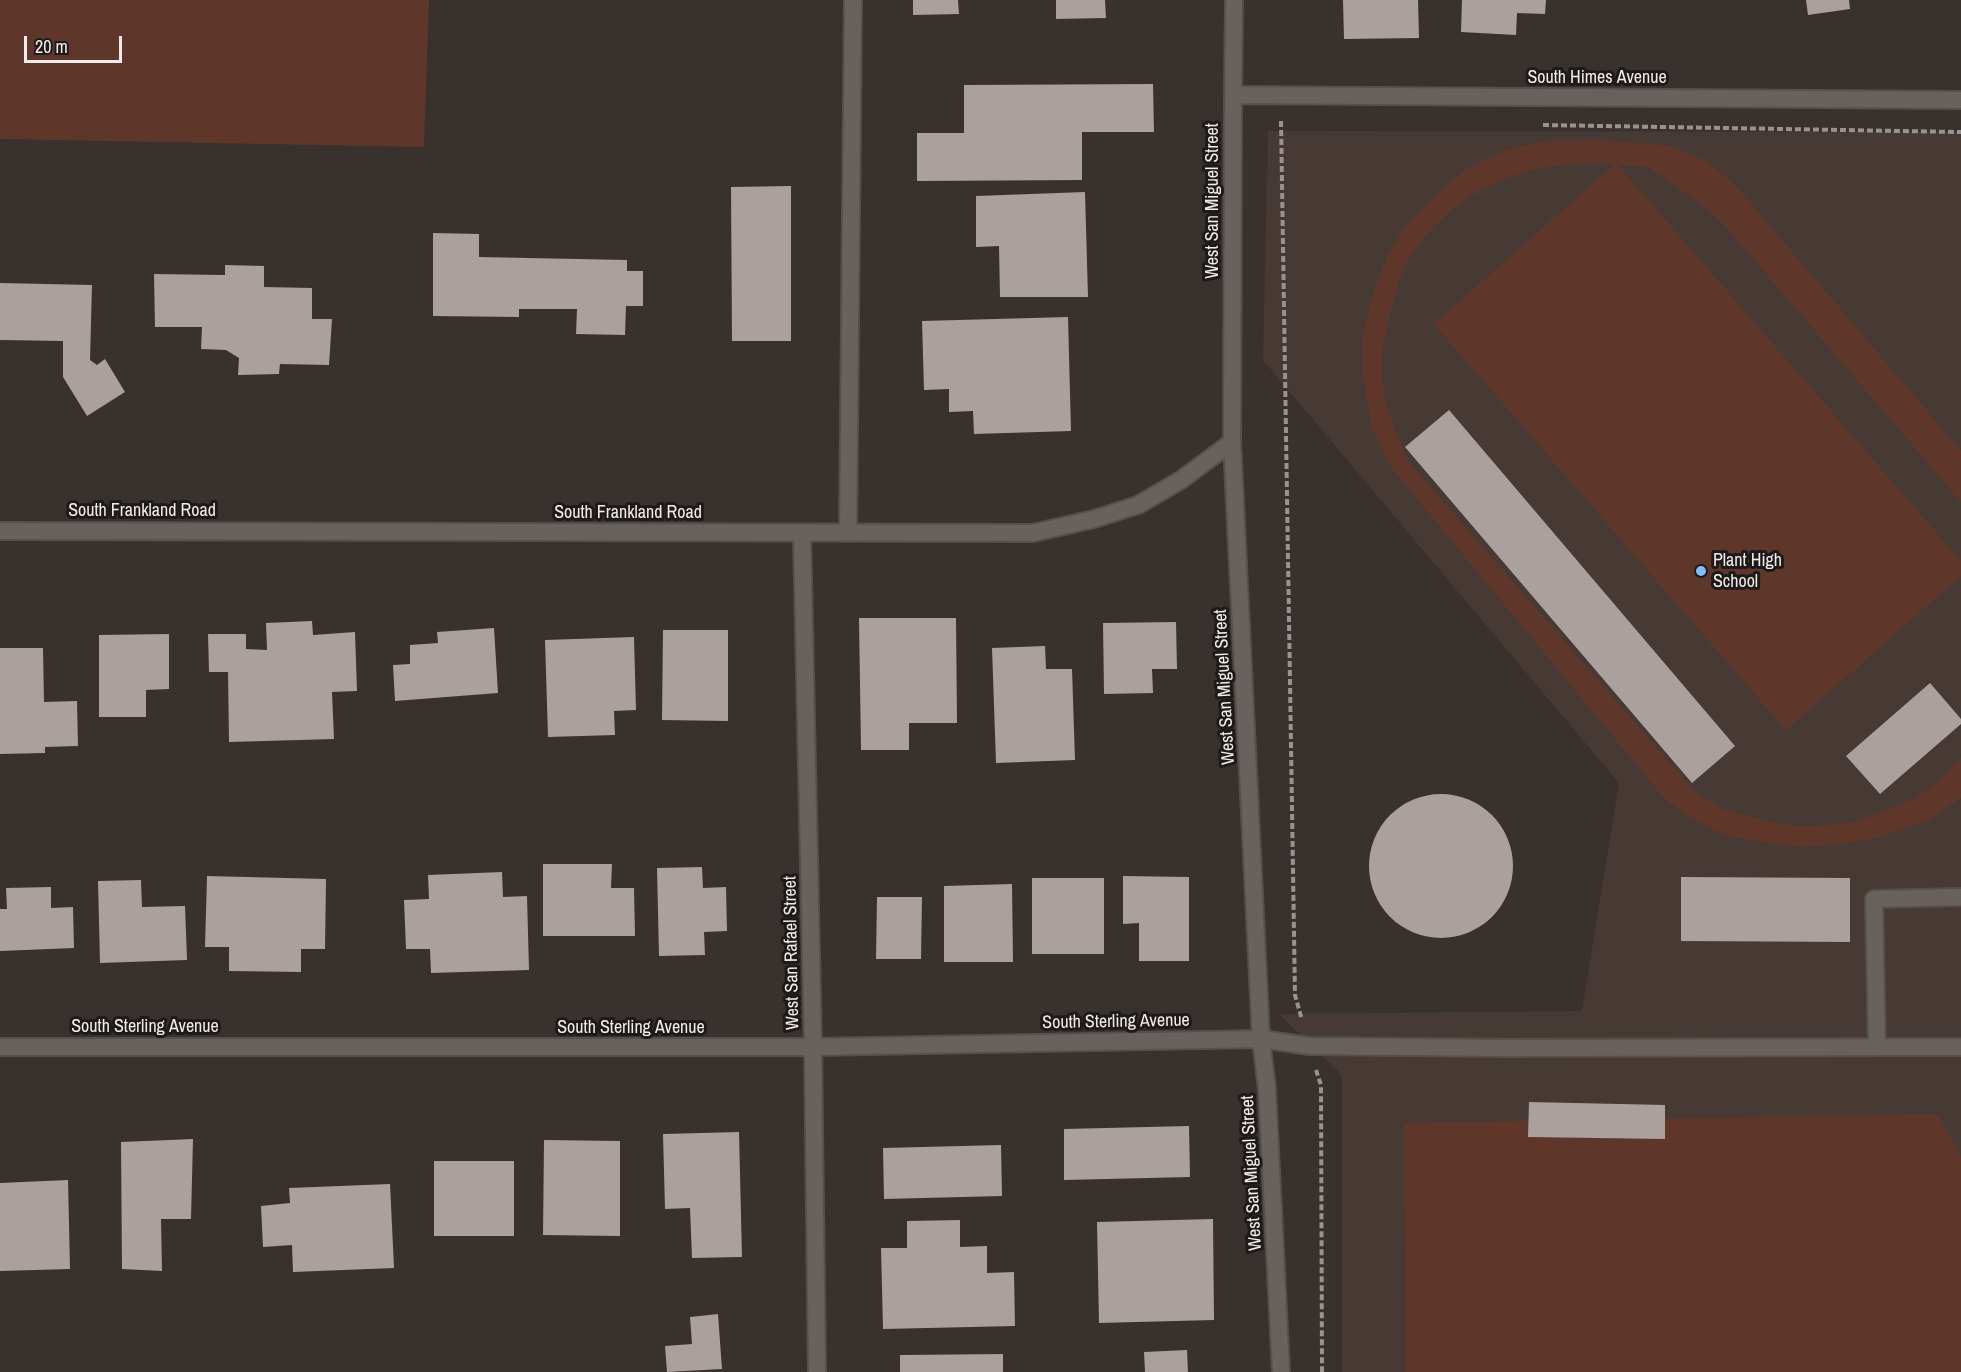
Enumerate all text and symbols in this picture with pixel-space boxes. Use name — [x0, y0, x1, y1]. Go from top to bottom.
scale bar — [27, 24, 124, 62]
text: 20 m — [35, 34, 68, 59]
street label: South Himes Avenue — [1527, 67, 1667, 89]
street label: West San Miguel Street — [1202, 123, 1224, 279]
street label: South Frankland Road — [68, 500, 216, 522]
street label: South Frankland Road — [554, 502, 702, 524]
place label: Plant High School — [1713, 550, 1782, 592]
marker: Plant High School — [1694, 564, 1708, 578]
street label: West San Miguel Street — [1210, 609, 1240, 765]
street label: West San Rafael Street — [780, 876, 804, 1030]
street label: South Sterling Avenue — [1042, 1010, 1190, 1034]
street label: South Sterling Avenue — [71, 1016, 219, 1038]
street label: South Sterling Avenue — [557, 1017, 705, 1039]
street label: West San Miguel Street — [1237, 1095, 1267, 1251]

